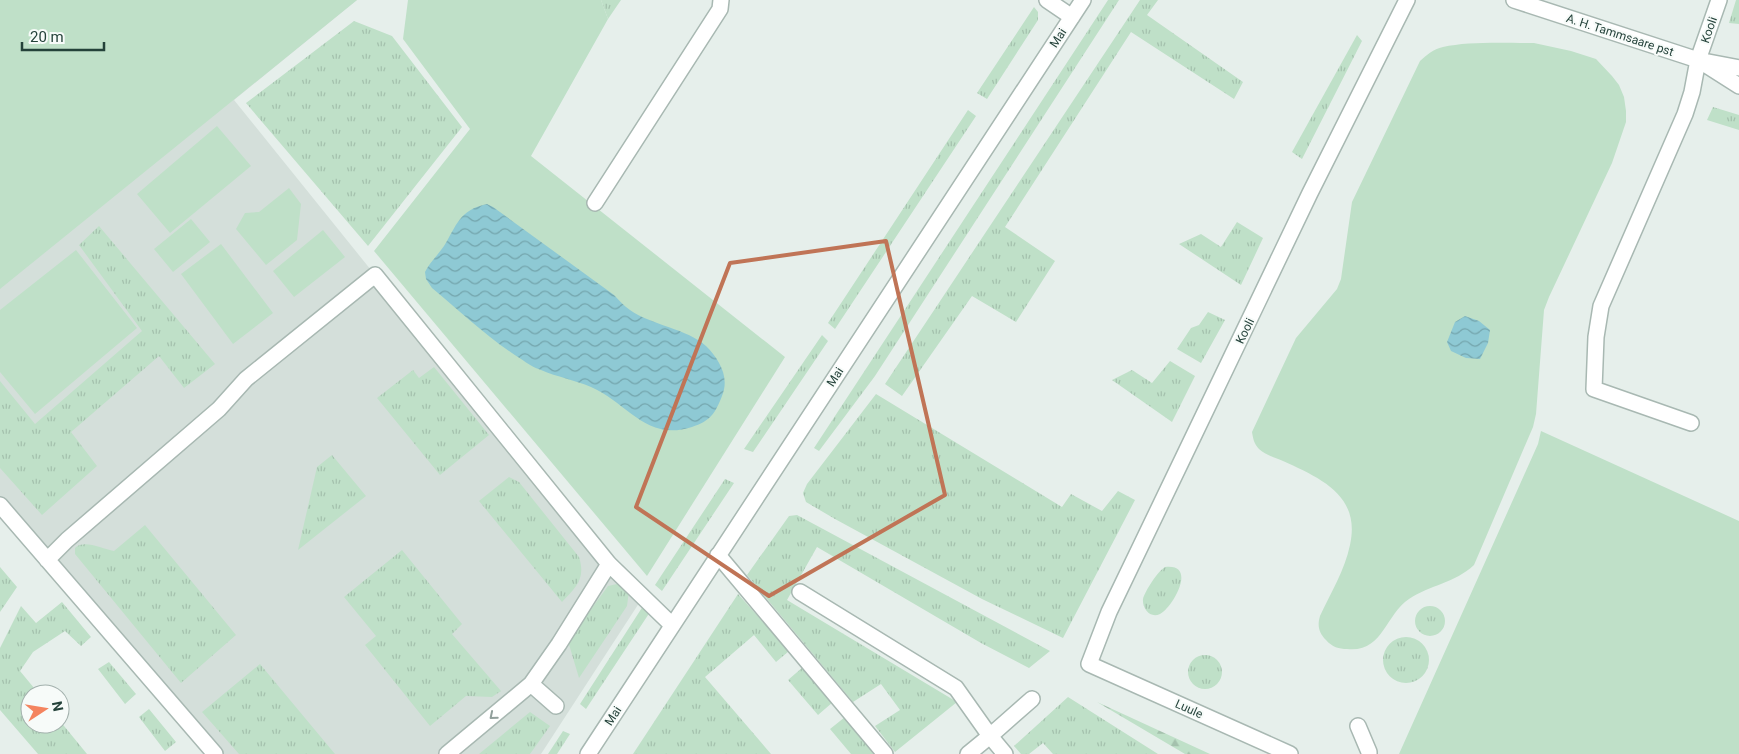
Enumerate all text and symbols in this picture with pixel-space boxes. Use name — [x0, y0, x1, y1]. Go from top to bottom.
street label: A. H. Tammsaare pst — [1565, 11, 1675, 59]
street label: Kooli — [1698, 15, 1720, 45]
scale bar — [22, 20, 105, 52]
street label: Mai — [1047, 26, 1069, 50]
text: 20 m — [30, 28, 64, 46]
street label: Kooli — [1233, 316, 1257, 346]
street label: Mai — [824, 365, 846, 389]
north arrow — [20, 684, 70, 734]
street label: Luule — [1173, 697, 1205, 721]
text: N — [49, 700, 67, 713]
street label: Mai — [602, 704, 624, 728]
one-way arrow — [490, 710, 499, 718]

